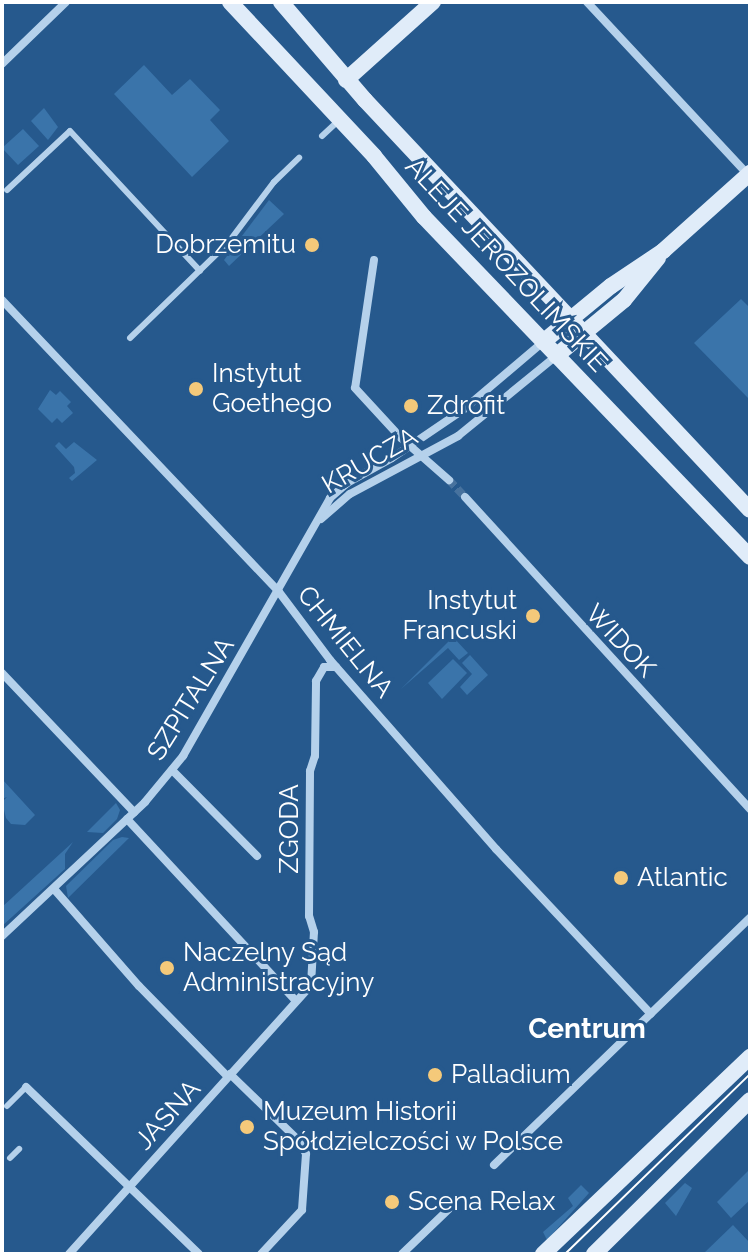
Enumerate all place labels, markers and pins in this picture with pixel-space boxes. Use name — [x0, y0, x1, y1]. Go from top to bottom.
place label: Dobrzemitu — [155, 229, 296, 261]
marker: Dobrzemitu — [303, 236, 321, 254]
place label: Instytut Goethego — [212, 358, 332, 420]
marker: Instytut Goethego — [187, 380, 205, 398]
place label: Zdrofit — [427, 390, 505, 422]
marker: Zdrofit — [402, 397, 420, 415]
place label: Instytut Francuski — [403, 585, 517, 646]
marker: Instytut Francuski — [524, 607, 542, 625]
place label: Atlantic — [637, 862, 728, 894]
marker: Atlantic — [612, 869, 630, 887]
place label: Naczelny Sąd Administracyjny — [183, 937, 374, 998]
marker: Naczelny Sąd Administracyjny — [158, 959, 176, 977]
place label: Palladium — [451, 1059, 571, 1091]
marker: Palladium — [426, 1066, 444, 1084]
place label: Muzeum Historii Spółdzielczości w Polsce — [263, 1096, 564, 1158]
marker: Muzeum Historii Spółdzielczości w Polsce — [238, 1118, 256, 1136]
place label: Scena Relax — [408, 1186, 555, 1218]
marker: Scena Relax — [383, 1193, 401, 1211]

